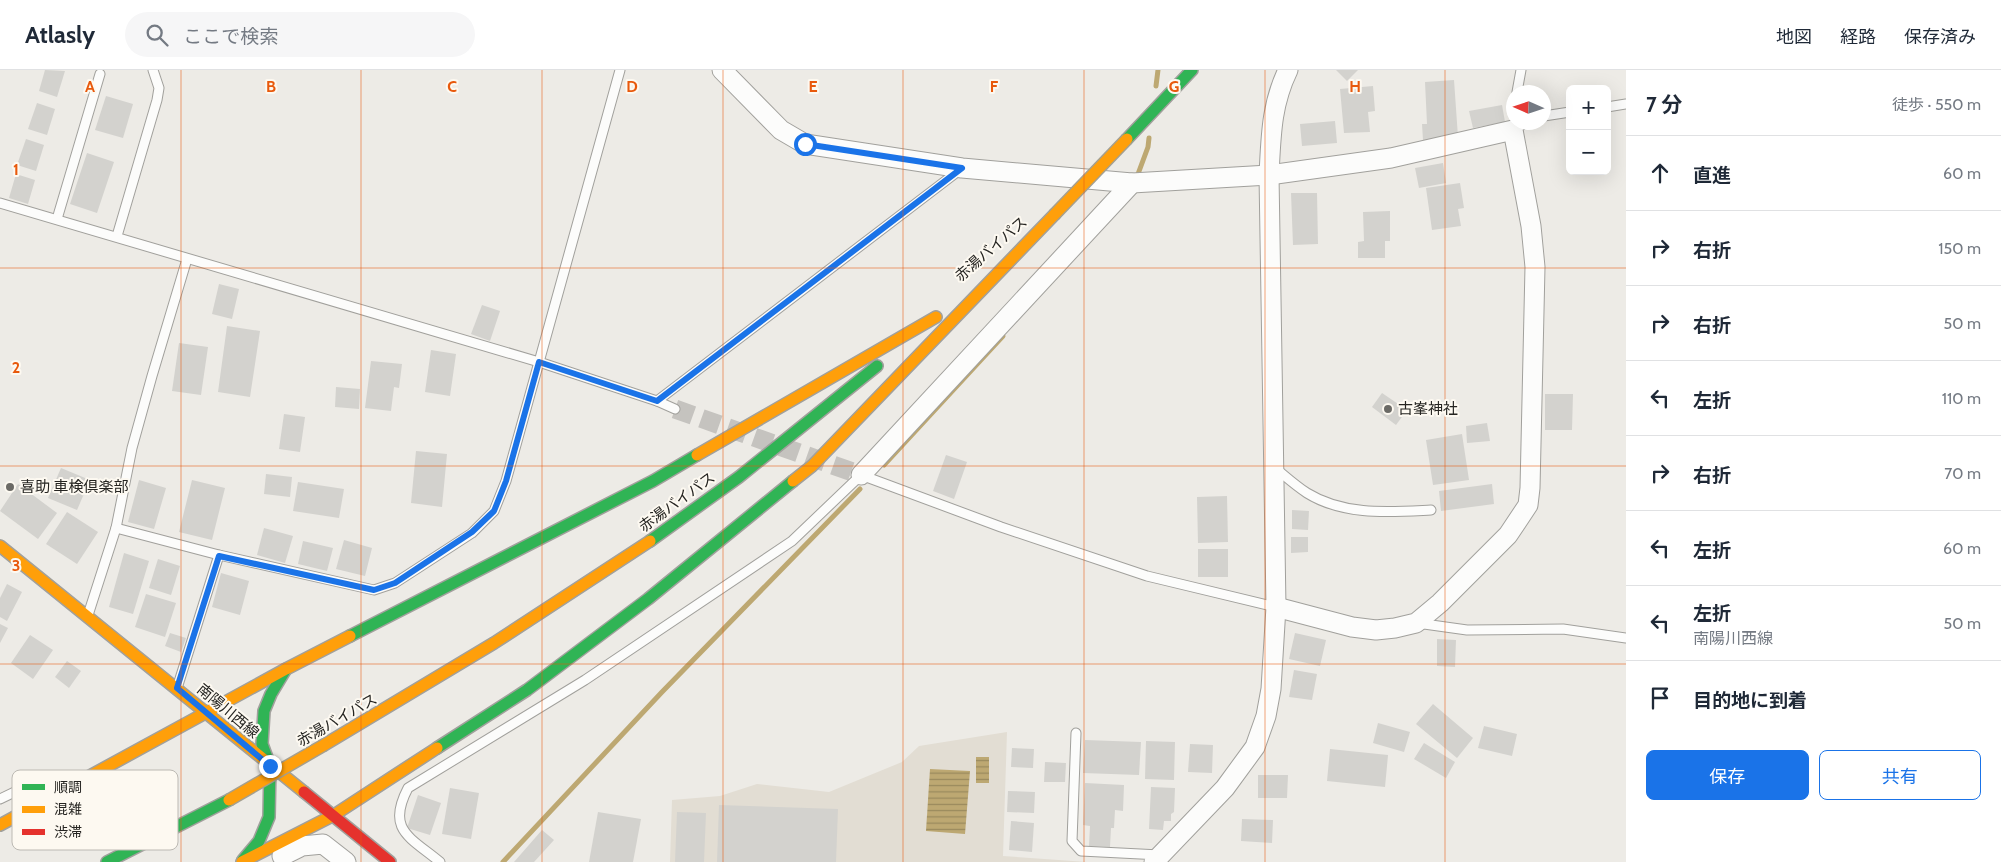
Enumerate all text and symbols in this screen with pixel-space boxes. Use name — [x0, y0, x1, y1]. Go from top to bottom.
search box — [125, 12, 475, 57]
text: Atlasly — [25, 20, 95, 49]
icon: search — [143, 21, 171, 49]
text: ここで検索 — [183, 25, 278, 48]
text: 地図 — [1776, 26, 1812, 48]
text: 経路 — [1840, 26, 1876, 48]
text: 保存済み — [1904, 26, 1976, 48]
text: A — [85, 77, 95, 96]
text: B — [266, 77, 276, 96]
text: C — [447, 77, 457, 96]
text: D — [626, 77, 638, 96]
text: E — [808, 77, 818, 96]
text: F — [990, 77, 999, 96]
text: G — [1169, 77, 1179, 96]
text: H — [1349, 77, 1361, 96]
north arrow — [1506, 85, 1551, 130]
map controls — [1566, 85, 1611, 175]
button: + — [1566, 85, 1611, 130]
text: 7 分 — [1646, 92, 1682, 117]
text: 徒歩 · 550 m — [1892, 95, 1981, 114]
button: − — [1566, 130, 1611, 175]
route start — [794, 133, 817, 156]
icon: ahead — [1646, 159, 1674, 187]
text: 1 — [13, 160, 19, 179]
text: 直進 — [1693, 164, 1731, 187]
text: 60 m — [1943, 164, 1981, 183]
street label: 赤湯バイパス — [951, 213, 1031, 285]
icon: right — [1646, 234, 1674, 262]
text: 右折 — [1693, 239, 1731, 262]
text: 150 m — [1938, 239, 1981, 258]
icon: right — [1646, 309, 1674, 337]
text: 右折 — [1693, 314, 1731, 337]
text: 50 m — [1944, 314, 1981, 333]
text: 2 — [12, 358, 20, 377]
icon: left — [1646, 384, 1674, 412]
text: 左折 — [1693, 389, 1731, 412]
text: 110 m — [1942, 389, 1981, 408]
place label: 古峯神社 — [1398, 400, 1458, 418]
marker: 古峯神社 — [1382, 403, 1394, 415]
icon: right — [1646, 459, 1674, 487]
text: 右折 — [1693, 464, 1731, 487]
text: 70 m — [1944, 464, 1981, 483]
street label: 赤湯バイパス — [635, 468, 719, 536]
place label: 喜助 車検倶楽部 — [20, 478, 128, 496]
marker: 喜助 車検倶楽部 — [4, 481, 16, 493]
icon: left — [1646, 534, 1674, 562]
text: 左折 — [1693, 539, 1731, 562]
text: 60 m — [1943, 539, 1981, 558]
text: 3 — [12, 556, 20, 575]
text: 左折 — [1693, 602, 1731, 625]
icon: left — [1646, 609, 1674, 637]
text: 50 m — [1944, 614, 1981, 633]
text: 南陽川西線 — [1693, 629, 1773, 648]
street label: 南陽川西線 — [193, 680, 263, 742]
icon: arrive — [1646, 684, 1674, 712]
text: 目的地に到着 — [1693, 689, 1807, 712]
street label: 赤湯バイパス — [294, 690, 380, 750]
button: 保存 — [1646, 750, 1809, 800]
button: 共有 — [1819, 750, 1981, 800]
route end — [259, 755, 282, 778]
legend — [12, 770, 178, 850]
text: 順調 — [54, 778, 82, 796]
text: 混雑 — [54, 800, 82, 818]
text: 渋滞 — [54, 823, 82, 841]

